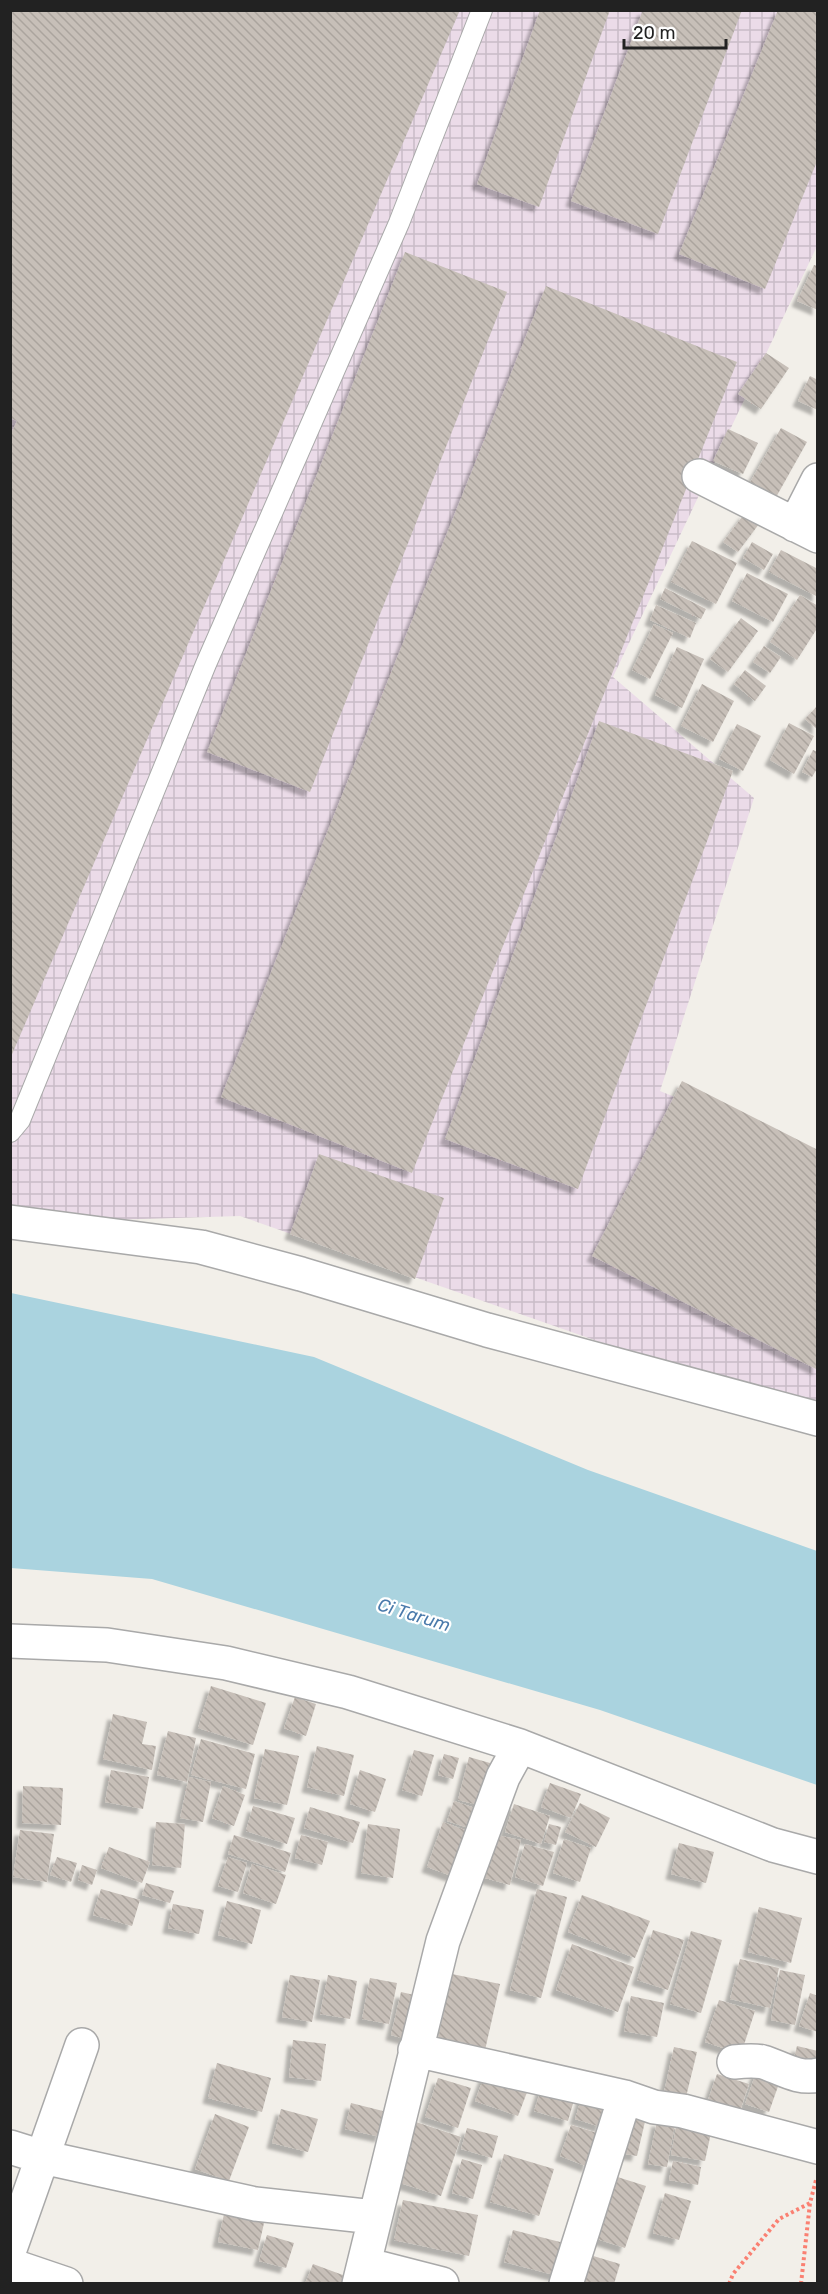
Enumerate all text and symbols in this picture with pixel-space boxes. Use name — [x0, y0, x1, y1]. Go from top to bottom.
scale bar — [624, 12, 726, 50]
text: 20 m — [633, 22, 675, 44]
water label: Ci Tarum — [375, 1594, 453, 1636]

